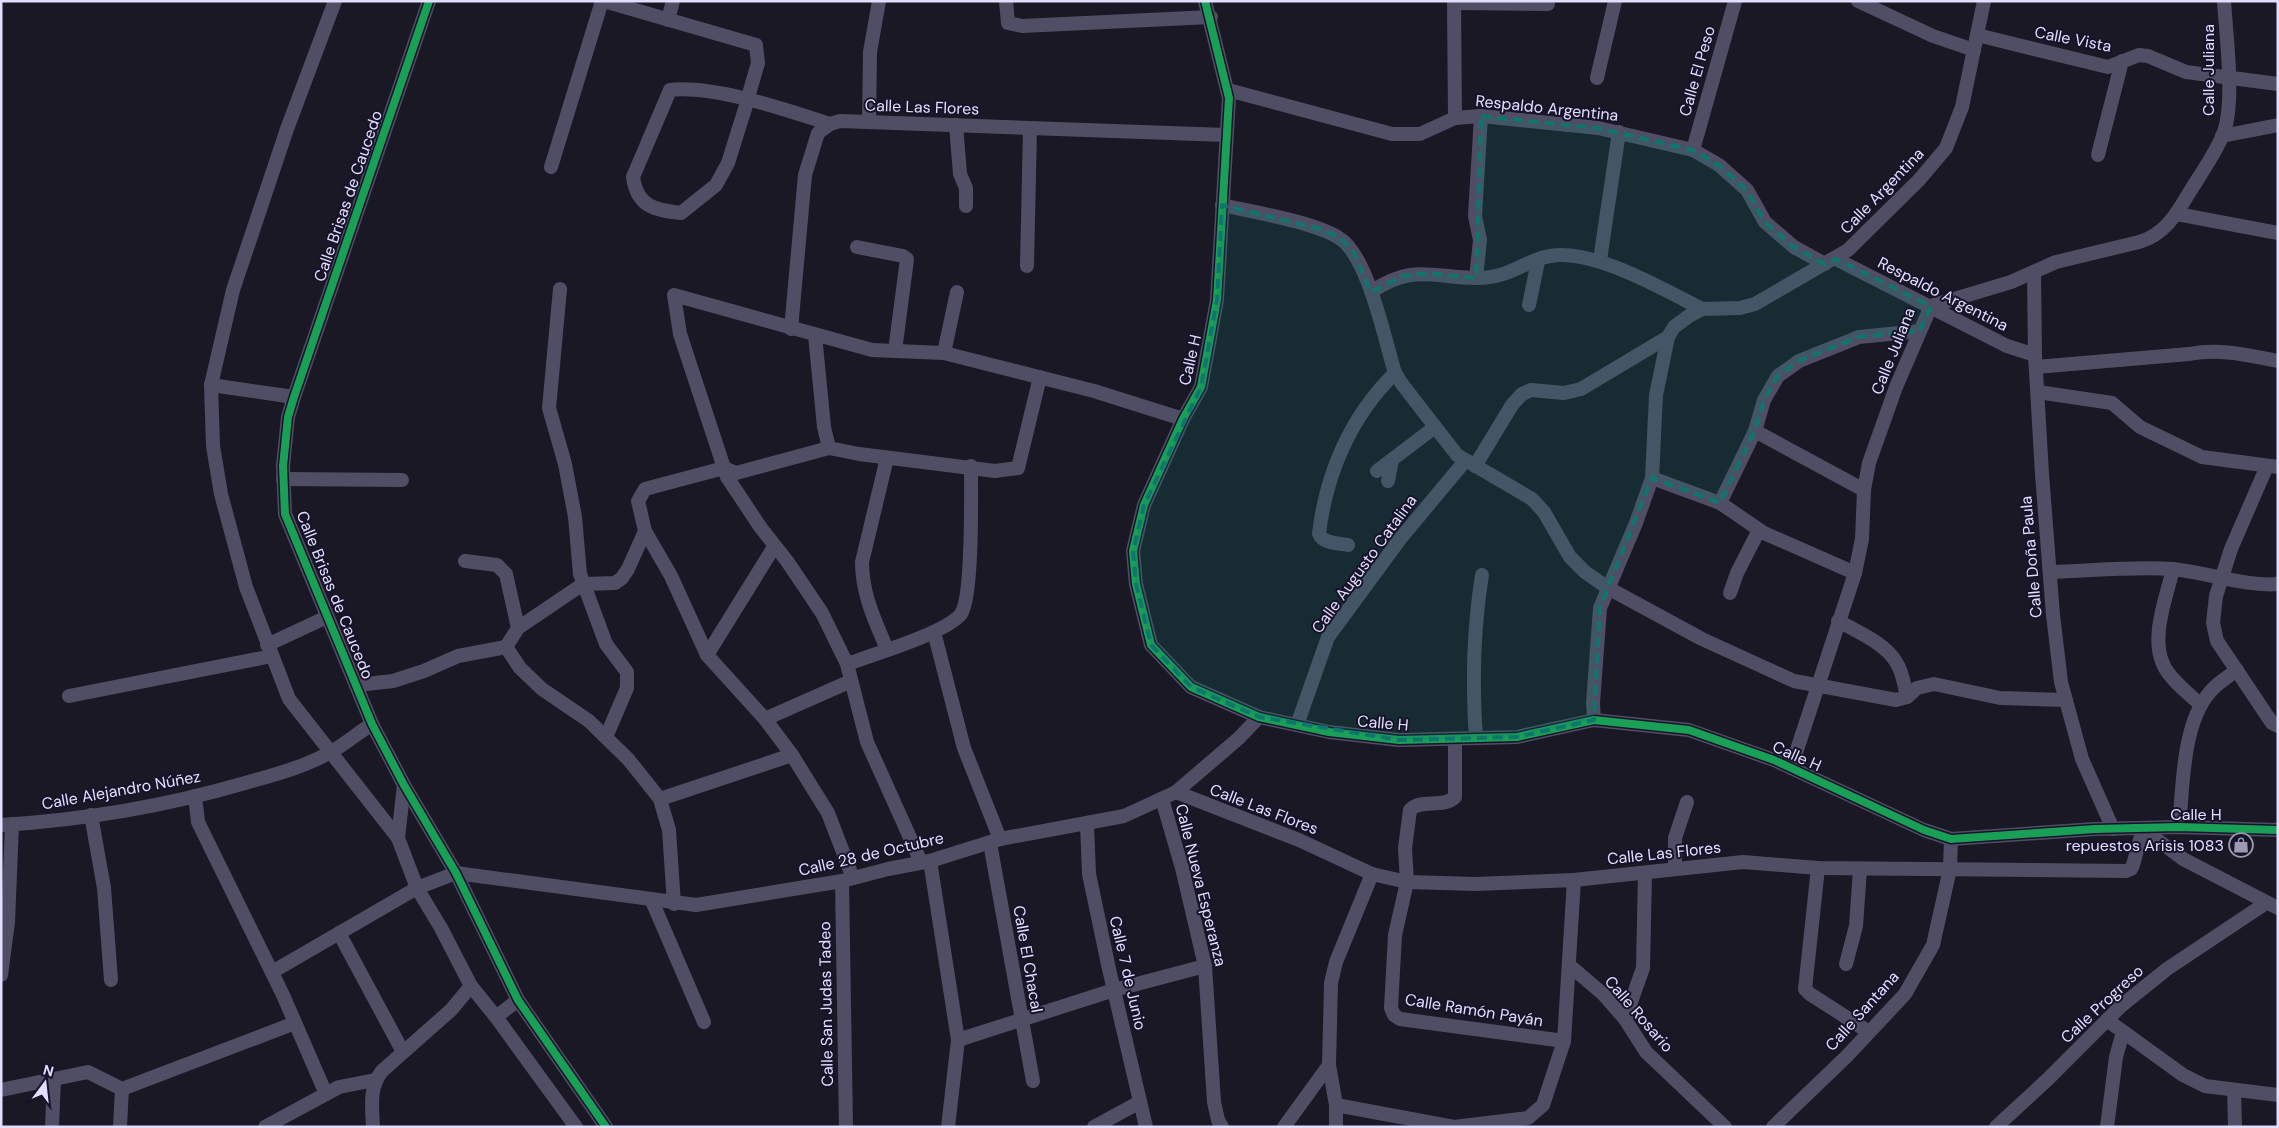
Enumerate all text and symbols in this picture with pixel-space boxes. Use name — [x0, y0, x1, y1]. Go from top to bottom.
street label: Calle Vista — [2033, 21, 2113, 57]
street label: Calle El Peso — [1674, 23, 1720, 119]
street label: Calle Juliana — [2198, 24, 2219, 116]
street label: Respaldo Argentina — [1475, 90, 1619, 126]
street label: Calle Las Flores — [864, 95, 980, 119]
street label: Calle Brisas de Caucedo — [309, 108, 387, 284]
street label: Calle Argentina — [1836, 143, 1928, 239]
street label: Respaldo Argentina — [1874, 252, 2012, 336]
street label: Calle Juliana — [1866, 304, 1920, 398]
street label: Calle H — [1174, 333, 1206, 387]
street label: Calle Augusto Catalina — [1307, 491, 1421, 637]
street label: Calle Doña Paula — [2015, 495, 2047, 619]
street label: Calle Brisas de Caucedo — [292, 508, 378, 682]
street label: Calle H — [1356, 710, 1410, 736]
street label: Calle H — [1769, 736, 1825, 776]
street label: Calle Alejandro Núñez — [40, 766, 202, 814]
street label: Calle Las Flores — [1207, 779, 1321, 839]
street label: Calle Nueva Esperanza — [1171, 802, 1231, 968]
street label: Calle H — [2170, 804, 2222, 825]
street label: Calle 28 de Octubre — [796, 827, 946, 881]
shop icon: repuestos Arisis 1083 — [2228, 832, 2254, 858]
place label: repuestos Arisis 1083 — [2066, 835, 2224, 856]
street label: Calle Las Flores — [1606, 837, 1722, 869]
street label: Calle El Chacal — [1008, 904, 1048, 1014]
street label: Calle 7 de Junio — [1105, 914, 1151, 1032]
street label: Calle San Judas Tadeo — [814, 921, 838, 1087]
street label: Calle Progreso — [2056, 960, 2148, 1048]
street label: Calle Santana — [1821, 967, 1903, 1055]
street label: Calle Rosario — [1600, 971, 1678, 1057]
street label: Calle Ramón Payán — [1403, 989, 1545, 1031]
north arrow — [20, 1058, 70, 1108]
text: N — [41, 1060, 56, 1080]

